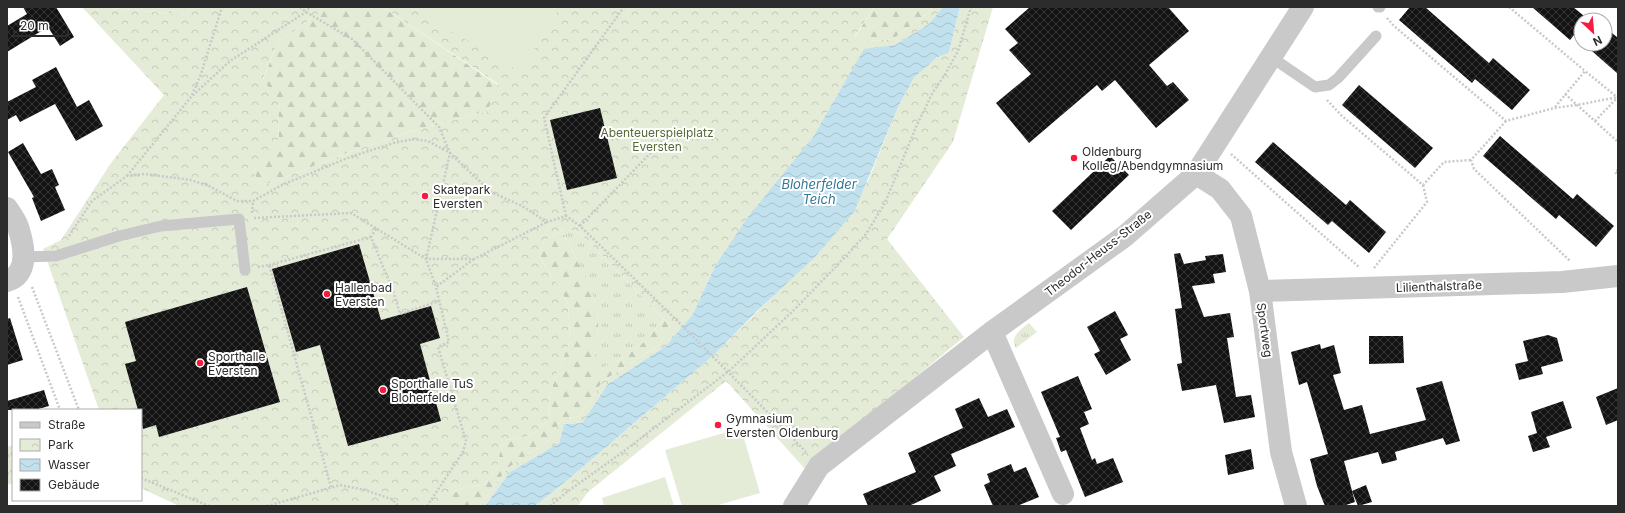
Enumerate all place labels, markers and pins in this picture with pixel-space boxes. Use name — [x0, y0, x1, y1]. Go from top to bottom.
place label: Oldenburg Kolleg/Abendgymnasium — [1082, 144, 1223, 173]
marker: Oldenburg Kolleg/Abendgymnasium — [1069, 153, 1079, 163]
place label: Skatepark Eversten — [433, 182, 491, 211]
marker: Skatepark Eversten — [420, 191, 430, 201]
place label: Hallenbad Eversten — [335, 280, 392, 309]
marker: Hallenbad Eversten — [322, 289, 332, 299]
place label: Sporthalle Eversten — [208, 349, 266, 378]
marker: Sporthalle Eversten — [195, 358, 205, 368]
place label: Sporthalle TuS Bloherfelde — [391, 376, 474, 405]
marker: Sporthalle TuS Bloherfelde — [378, 385, 388, 395]
place label: Gymnasium Eversten Oldenburg — [726, 411, 838, 440]
marker: Gymnasium Eversten Oldenburg — [713, 420, 723, 430]

